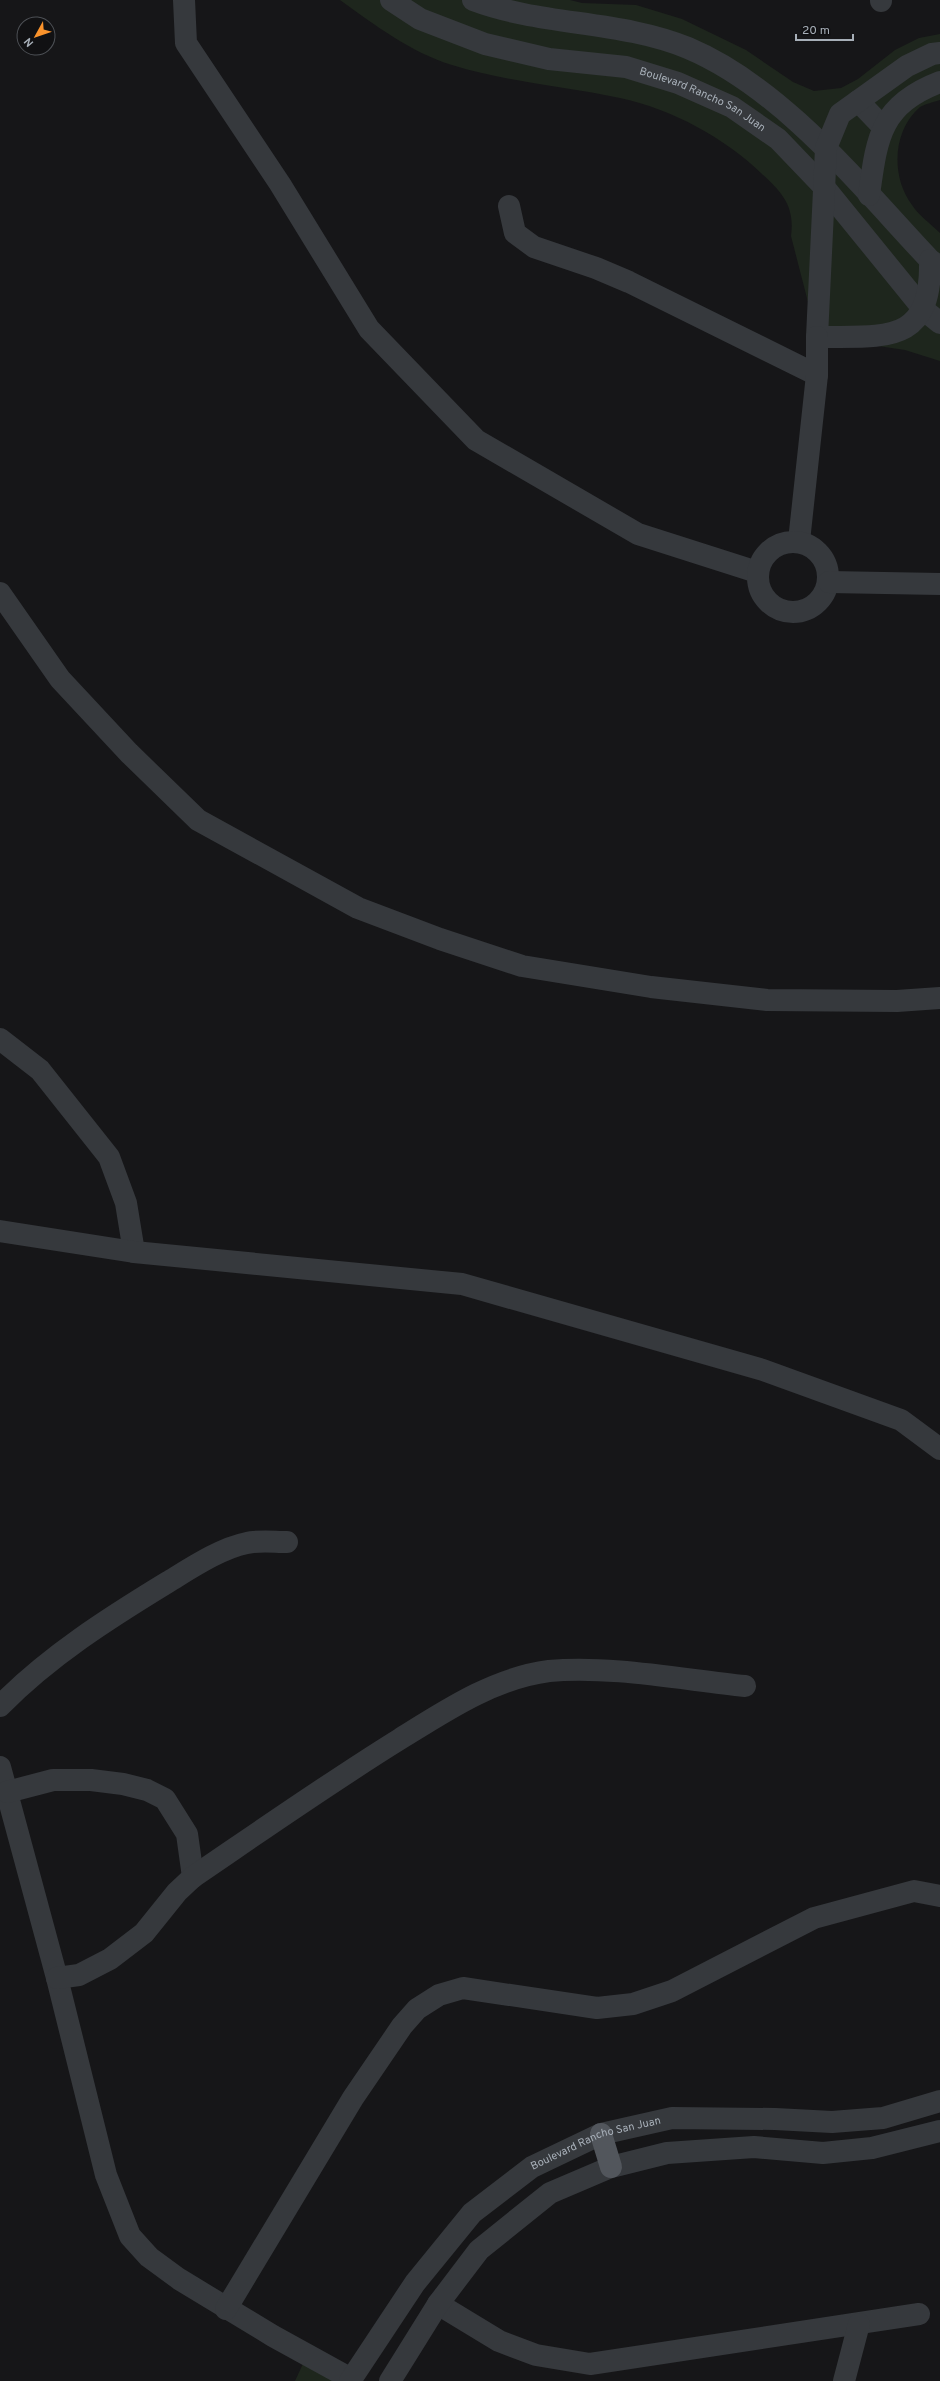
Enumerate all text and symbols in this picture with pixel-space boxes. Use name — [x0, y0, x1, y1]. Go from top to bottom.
north arrow — [16, 16, 56, 56]
scale bar — [796, 16, 853, 42]
text: 20 m — [802, 23, 830, 39]
text: N — [21, 34, 37, 49]
street label: Boulevard Rancho San Juan — [638, 65, 768, 135]
street label: Boulevard Rancho San Juan — [528, 2114, 662, 2174]

